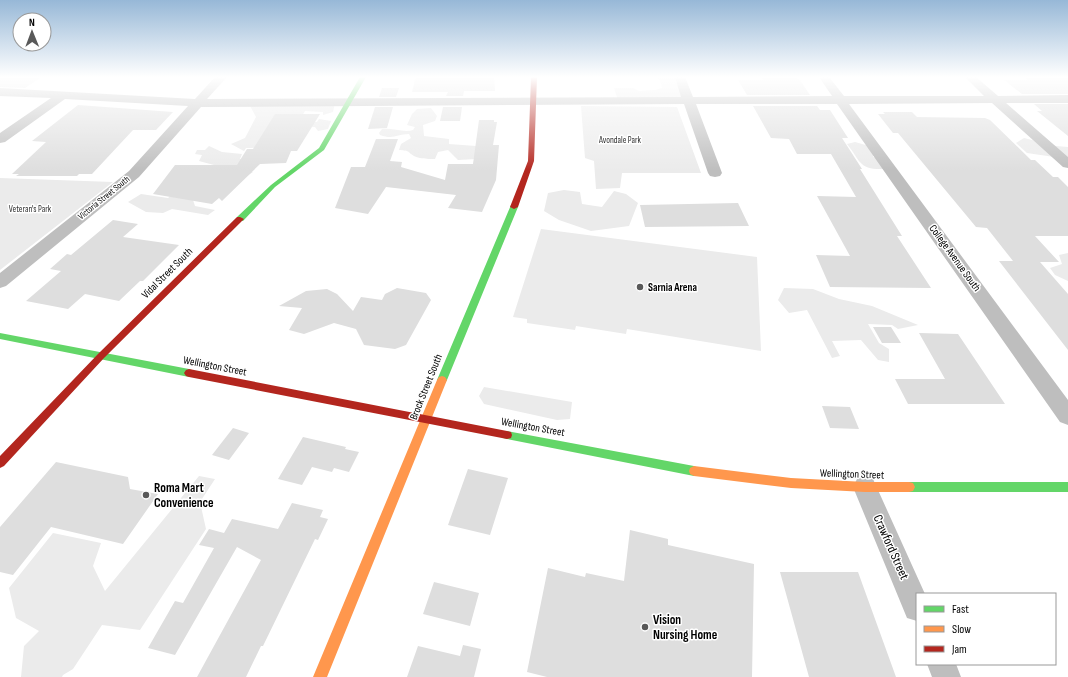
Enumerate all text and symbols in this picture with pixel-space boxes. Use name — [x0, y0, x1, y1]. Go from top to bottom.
north arrow — [12, 12, 52, 52]
text: N — [29, 16, 35, 29]
park label: Avondale Park — [598, 135, 641, 146]
street label: Victoria Street South — [76, 174, 132, 222]
park label: Veteran's Park — [9, 204, 52, 215]
street label: College Avenue South — [926, 222, 984, 294]
street label: Vidal Street South — [139, 245, 195, 301]
place label: Sarnia Arena — [648, 281, 697, 294]
marker: Sarnia Arena — [635, 282, 645, 292]
street label: Brock Street South — [407, 352, 445, 422]
street label: Wellington Street — [182, 353, 248, 379]
street label: Wellington Street — [500, 415, 566, 439]
street label: Wellington Street — [820, 466, 885, 482]
place label: Roma Mart Convenience — [154, 480, 214, 511]
marker: Roma Mart Convenience — [141, 490, 151, 500]
street label: Crawford Street — [870, 512, 912, 582]
legend — [916, 593, 1056, 665]
text: Fast — [952, 602, 969, 617]
place label: Vision Nursing Home — [653, 612, 718, 643]
marker: Vision Nursing Home — [640, 622, 650, 632]
text: Slow — [952, 622, 971, 637]
text: Jam — [951, 642, 967, 657]

